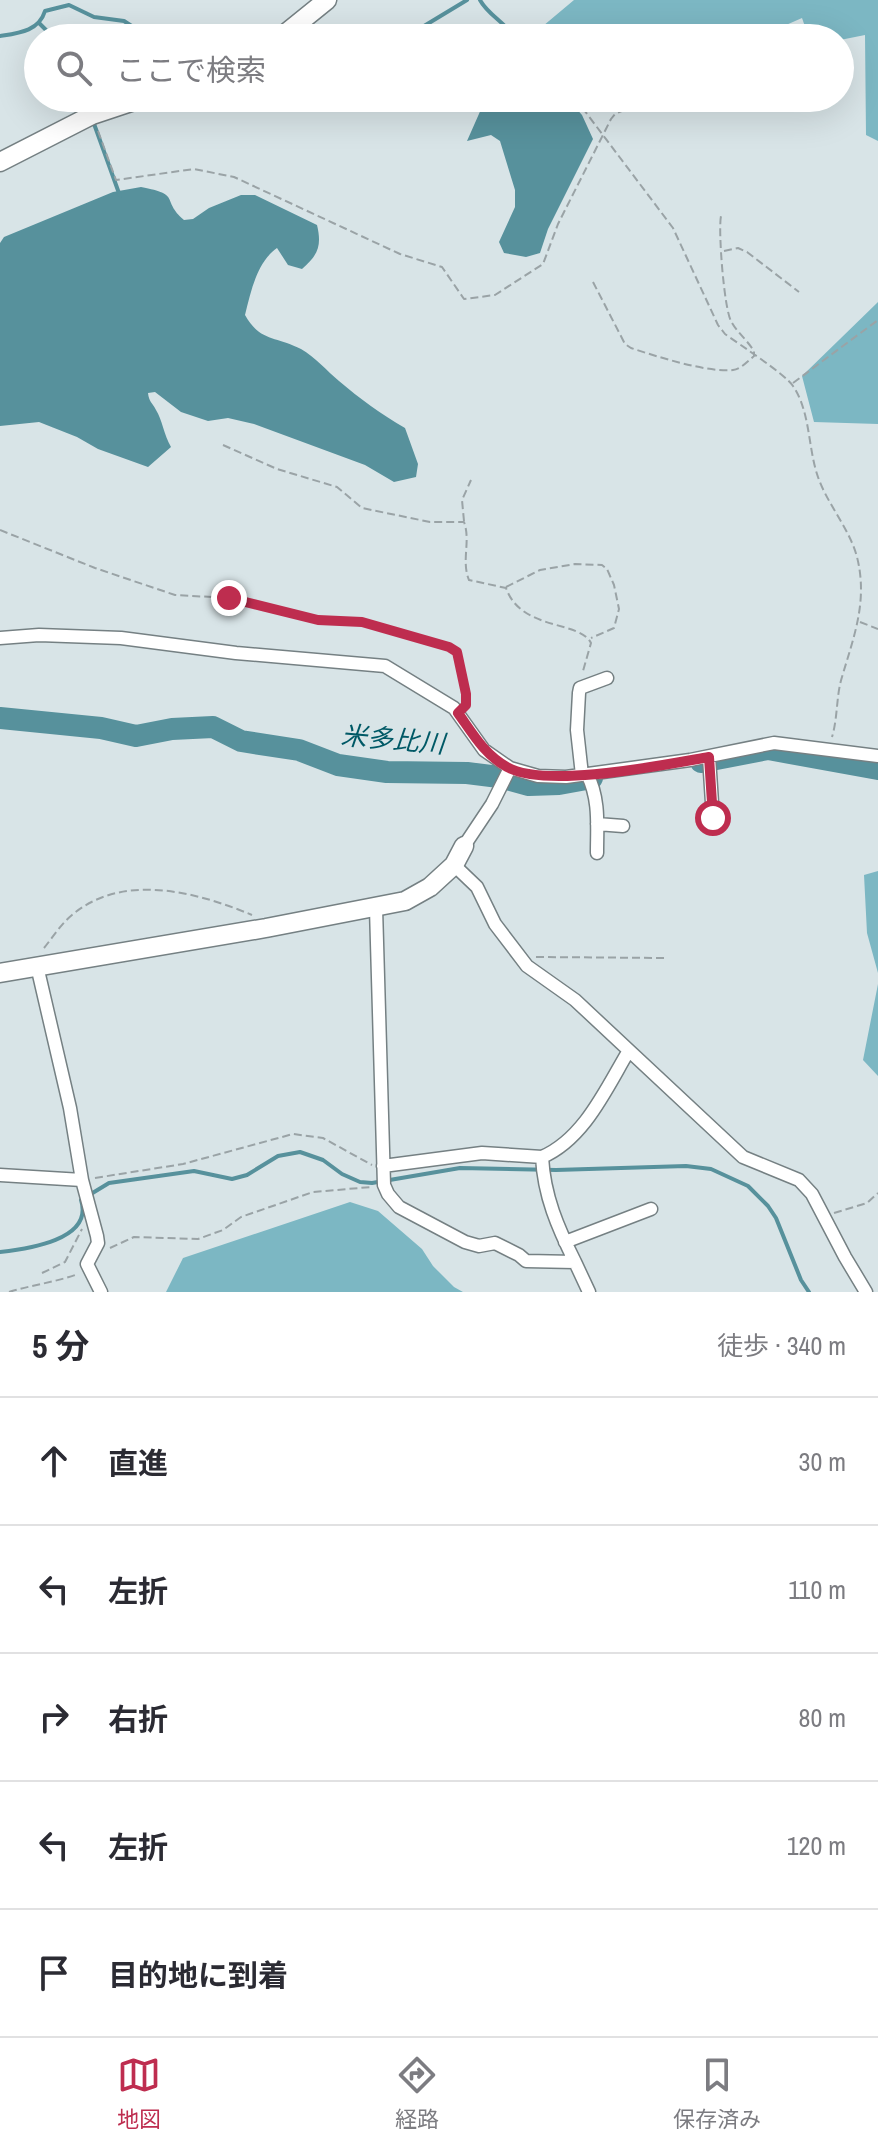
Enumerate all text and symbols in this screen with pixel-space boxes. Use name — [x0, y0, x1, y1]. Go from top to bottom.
search box — [24, 24, 854, 112]
icon: search — [52, 46, 96, 90]
text: ここで検索 — [116, 50, 266, 90]
route end — [211, 580, 247, 616]
water label: 米多比川 — [340, 717, 449, 761]
route start — [695, 800, 731, 836]
text: 5 分 — [32, 1323, 89, 1369]
text: 徒歩 · 340 m — [717, 1328, 846, 1363]
icon: ahead — [32, 1439, 76, 1483]
text: 直進 — [108, 1443, 168, 1483]
text: 30 m — [799, 1444, 846, 1479]
icon: left — [32, 1567, 76, 1611]
text: 左折 — [108, 1571, 168, 1611]
text: 110 m — [788, 1572, 846, 1607]
icon: right — [32, 1695, 76, 1739]
text: 右折 — [108, 1699, 168, 1739]
text: 80 m — [799, 1700, 846, 1735]
icon: left — [32, 1823, 76, 1867]
text: 左折 — [108, 1827, 168, 1867]
text: 120 m — [787, 1828, 846, 1863]
icon: arrive — [32, 1951, 76, 1995]
text: 目的地に到着 — [108, 1955, 288, 1995]
tab: 地図 — [117, 2053, 161, 2134]
tab: 経路 — [395, 2053, 439, 2134]
tab: 保存済み — [673, 2053, 761, 2134]

